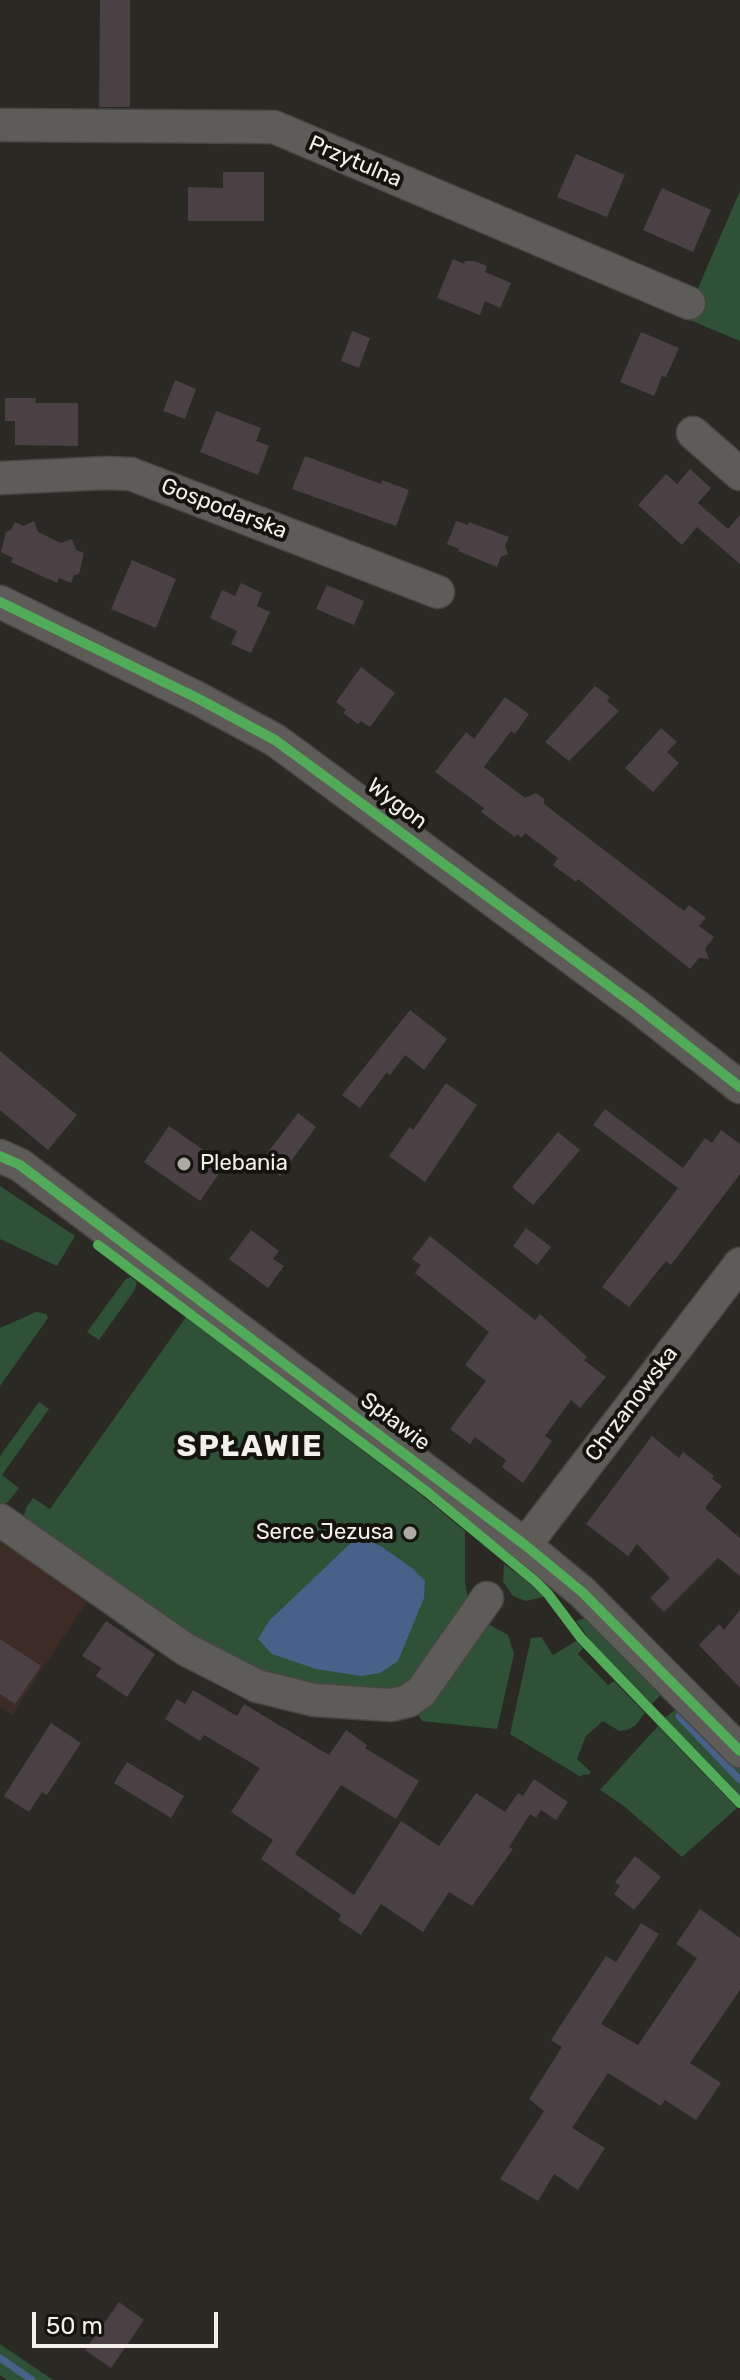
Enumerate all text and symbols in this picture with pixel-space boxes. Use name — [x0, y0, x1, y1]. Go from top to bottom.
street label: Przytulna — [305, 131, 405, 193]
street label: Gospodarska — [157, 473, 291, 545]
street label: Wygon — [362, 773, 432, 835]
place label: Plebania — [200, 1151, 288, 1177]
marker: Plebania — [175, 1155, 193, 1173]
street label: Chrzanowska — [580, 1341, 684, 1467]
street label: Spławie — [355, 1387, 435, 1457]
district label: SPŁAWIE — [177, 1429, 323, 1465]
place label: Serce Jezusa — [256, 1520, 394, 1546]
marker: Serce Jezusa — [401, 1524, 419, 1542]
scale bar — [36, 2296, 222, 2346]
text: 50 m — [46, 2312, 103, 2340]

